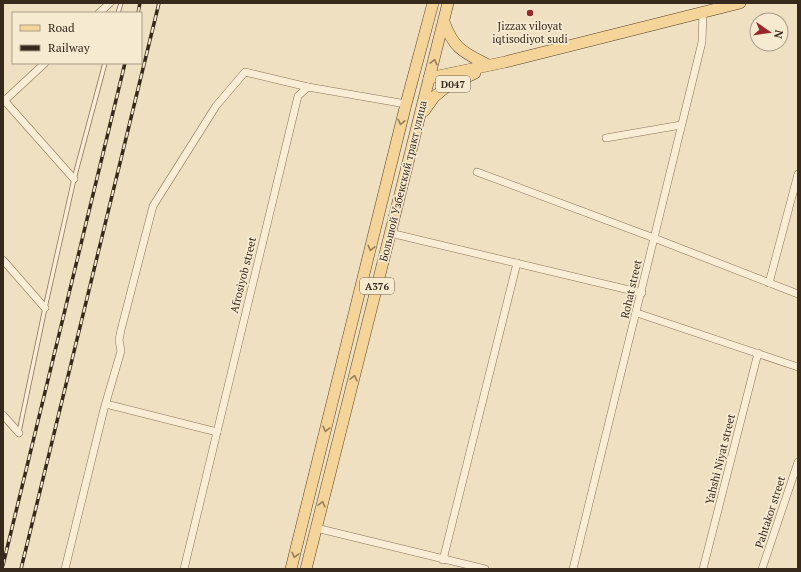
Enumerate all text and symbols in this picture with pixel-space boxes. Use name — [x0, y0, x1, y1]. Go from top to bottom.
marker: Jizzax viloyat iqtisodiyot sudi — [525, 8, 535, 18]
legend — [12, 12, 142, 64]
north arrow — [749, 12, 789, 52]
place label: Jizzax viloyat iqtisodiyot sudi — [492, 19, 568, 46]
text: Road — [48, 20, 75, 35]
text: N — [771, 29, 787, 41]
text: Railway — [48, 40, 91, 55]
one-way arrow — [429, 59, 437, 65]
road number: D047 — [436, 76, 470, 92]
street label: Большой Узбекский тракт улица — [376, 99, 430, 263]
one-way arrow — [398, 119, 406, 125]
street label: Afrosiyob street — [227, 235, 259, 315]
one-way arrow — [367, 245, 376, 252]
street label: Rohat street — [617, 258, 645, 320]
road number: A376 — [360, 278, 394, 294]
one-way arrow — [349, 375, 358, 382]
street label: Yahshi Niyat street — [702, 412, 738, 506]
one-way arrow — [323, 426, 331, 432]
street label: Pahtakor street — [752, 474, 788, 550]
one-way arrow — [317, 501, 326, 508]
one-way arrow — [291, 551, 300, 558]

